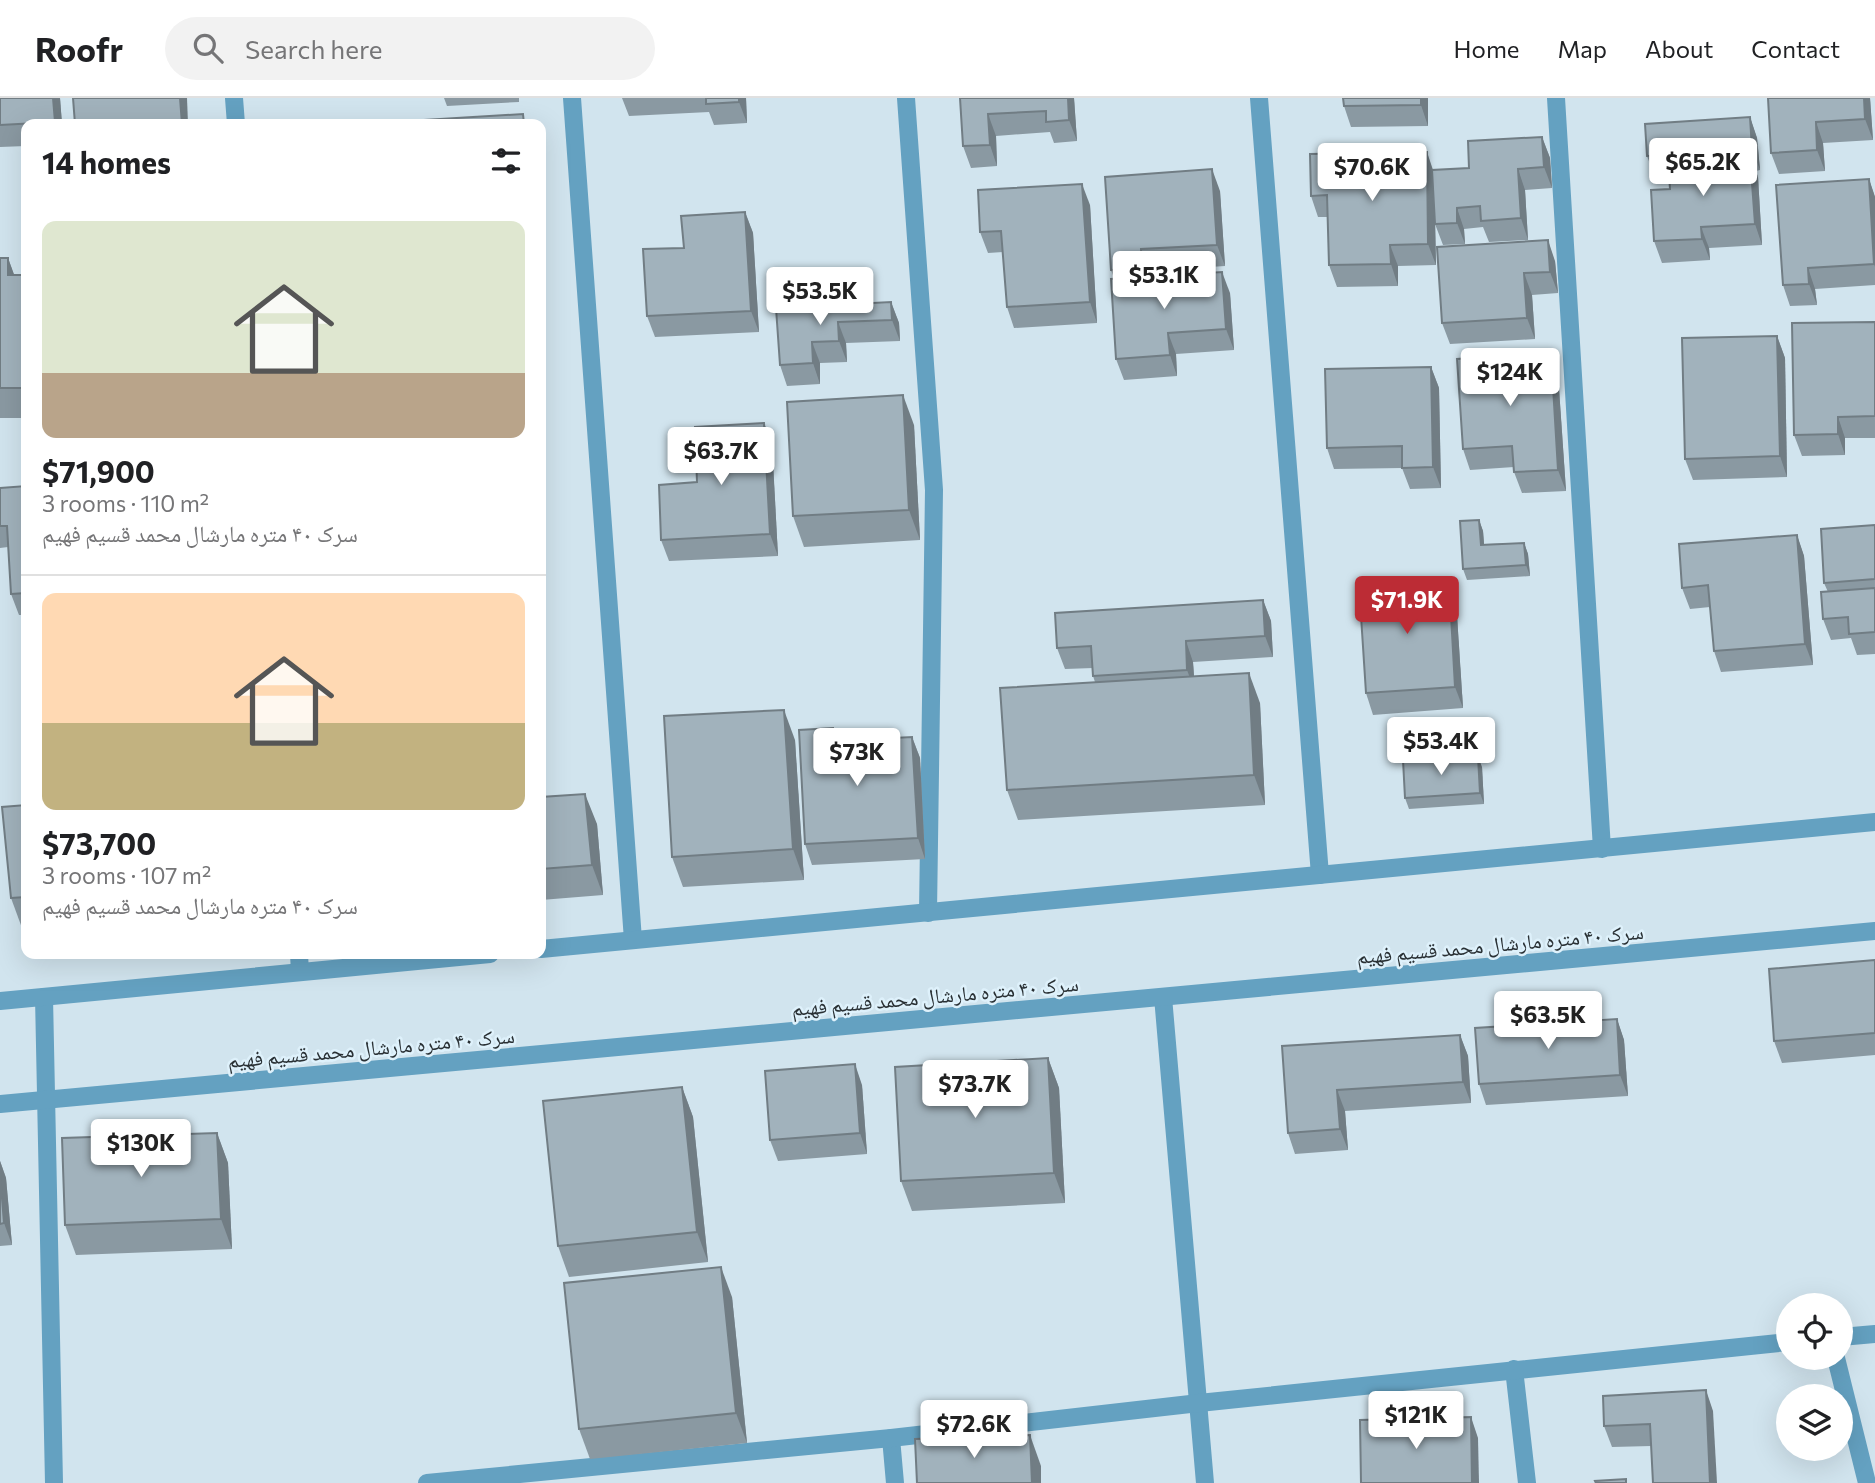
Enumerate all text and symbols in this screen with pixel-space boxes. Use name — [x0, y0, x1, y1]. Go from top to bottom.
search box — [165, 17, 655, 80]
text: Roofr — [35, 28, 123, 69]
icon: search — [189, 29, 227, 67]
text: Search here — [245, 33, 383, 64]
text: Home — [1454, 34, 1520, 63]
text: Map — [1558, 34, 1607, 63]
text: About — [1645, 34, 1713, 63]
text: Contact — [1751, 34, 1840, 63]
pin: $65.2K — [1646, 139, 1760, 198]
icon: filters — [487, 142, 525, 180]
text: 14 homes — [42, 143, 171, 180]
pin: $70.6K — [1315, 144, 1429, 203]
text: $65.2K — [1665, 147, 1741, 175]
text: $70.6K — [1334, 152, 1410, 180]
pin: $53.1K — [1107, 252, 1221, 311]
text: $53.1K — [1129, 260, 1199, 288]
icon: home — [221, 266, 347, 392]
pin: $53.5K — [763, 268, 877, 327]
text: $53.5K — [782, 276, 858, 304]
pin: $124K — [1461, 348, 1559, 408]
text: $124K — [1477, 357, 1543, 385]
pin: $63.7K — [664, 428, 778, 487]
text: $63.7K — [684, 436, 758, 464]
text: $71,900 — [42, 452, 155, 489]
text: 3 rooms · 110 m² — [42, 489, 209, 517]
text: سرک ۴۰ متره مارشال محمد قسیم فهیم — [42, 519, 358, 547]
pin: $71.9K — [1350, 576, 1464, 636]
text: $71.9K — [1371, 585, 1443, 613]
icon: home — [221, 638, 347, 764]
pin: $53.4K — [1384, 718, 1498, 777]
text: $53.4K — [1403, 726, 1479, 754]
pin: $73K — [816, 728, 898, 788]
text: $73K — [829, 737, 885, 765]
text: $73,700 — [42, 824, 156, 861]
text: 3 rooms · 107 m² — [42, 861, 211, 889]
text: سرک ۴۰ متره مارشال محمد قسیم فهیم — [42, 891, 358, 919]
street label: سرک ۴۰ متره مارشال محمد قسیم فهیم — [1355, 918, 1645, 971]
street label: سرک ۴۰ متره مارشال محمد قسیم فهیم — [790, 970, 1080, 1023]
pin: $63.5K — [1491, 992, 1605, 1051]
text: $63.5K — [1510, 1000, 1586, 1028]
street label: سرک ۴۰ متره مارشال محمد قسیم فهیم — [226, 1022, 516, 1075]
pin: $73.7K — [918, 1060, 1032, 1120]
text: $73.7K — [938, 1069, 1012, 1097]
pin: $130K — [92, 1119, 190, 1179]
text: $130K — [107, 1128, 175, 1156]
map controls — [1776, 1293, 1853, 1461]
button: locate — [1776, 1293, 1853, 1370]
button: layers — [1776, 1384, 1853, 1461]
pin: $121K — [1367, 1392, 1465, 1451]
pin: $72.6K — [917, 1400, 1031, 1460]
text: $121K — [1384, 1400, 1448, 1428]
text: $72.6K — [937, 1409, 1011, 1437]

